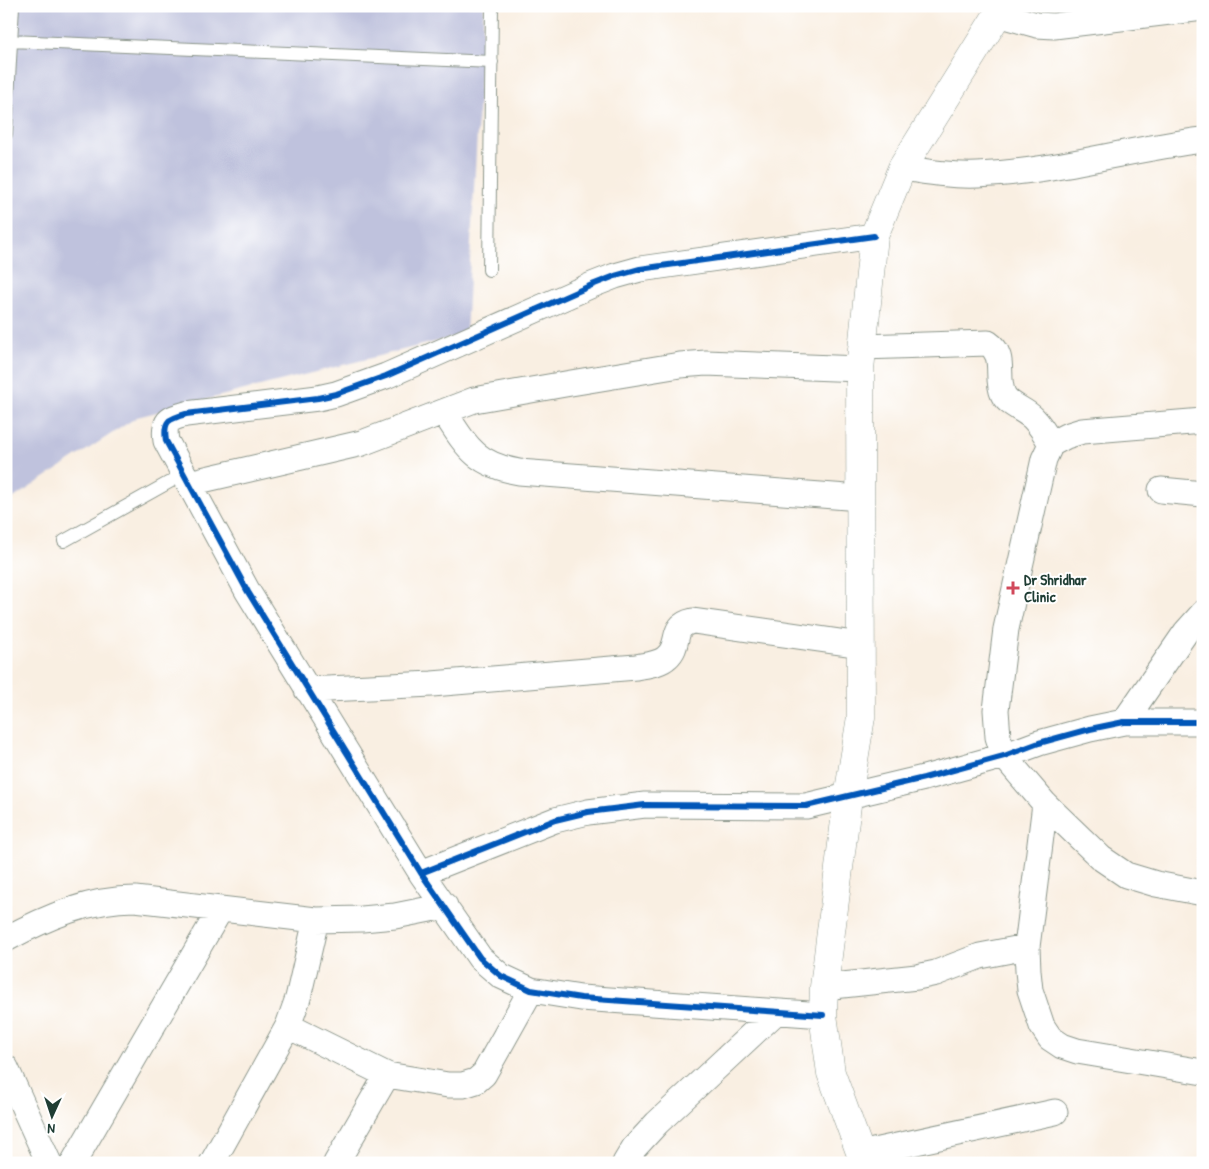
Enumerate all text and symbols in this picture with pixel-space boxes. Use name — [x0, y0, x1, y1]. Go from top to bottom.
place label: Dr Shridhar Clinic — [1024, 569, 1087, 607]
marker: Dr Shridhar Clinic — [1006, 581, 1020, 595]
north arrow — [28, 1092, 78, 1142]
text: N — [47, 1120, 56, 1139]

